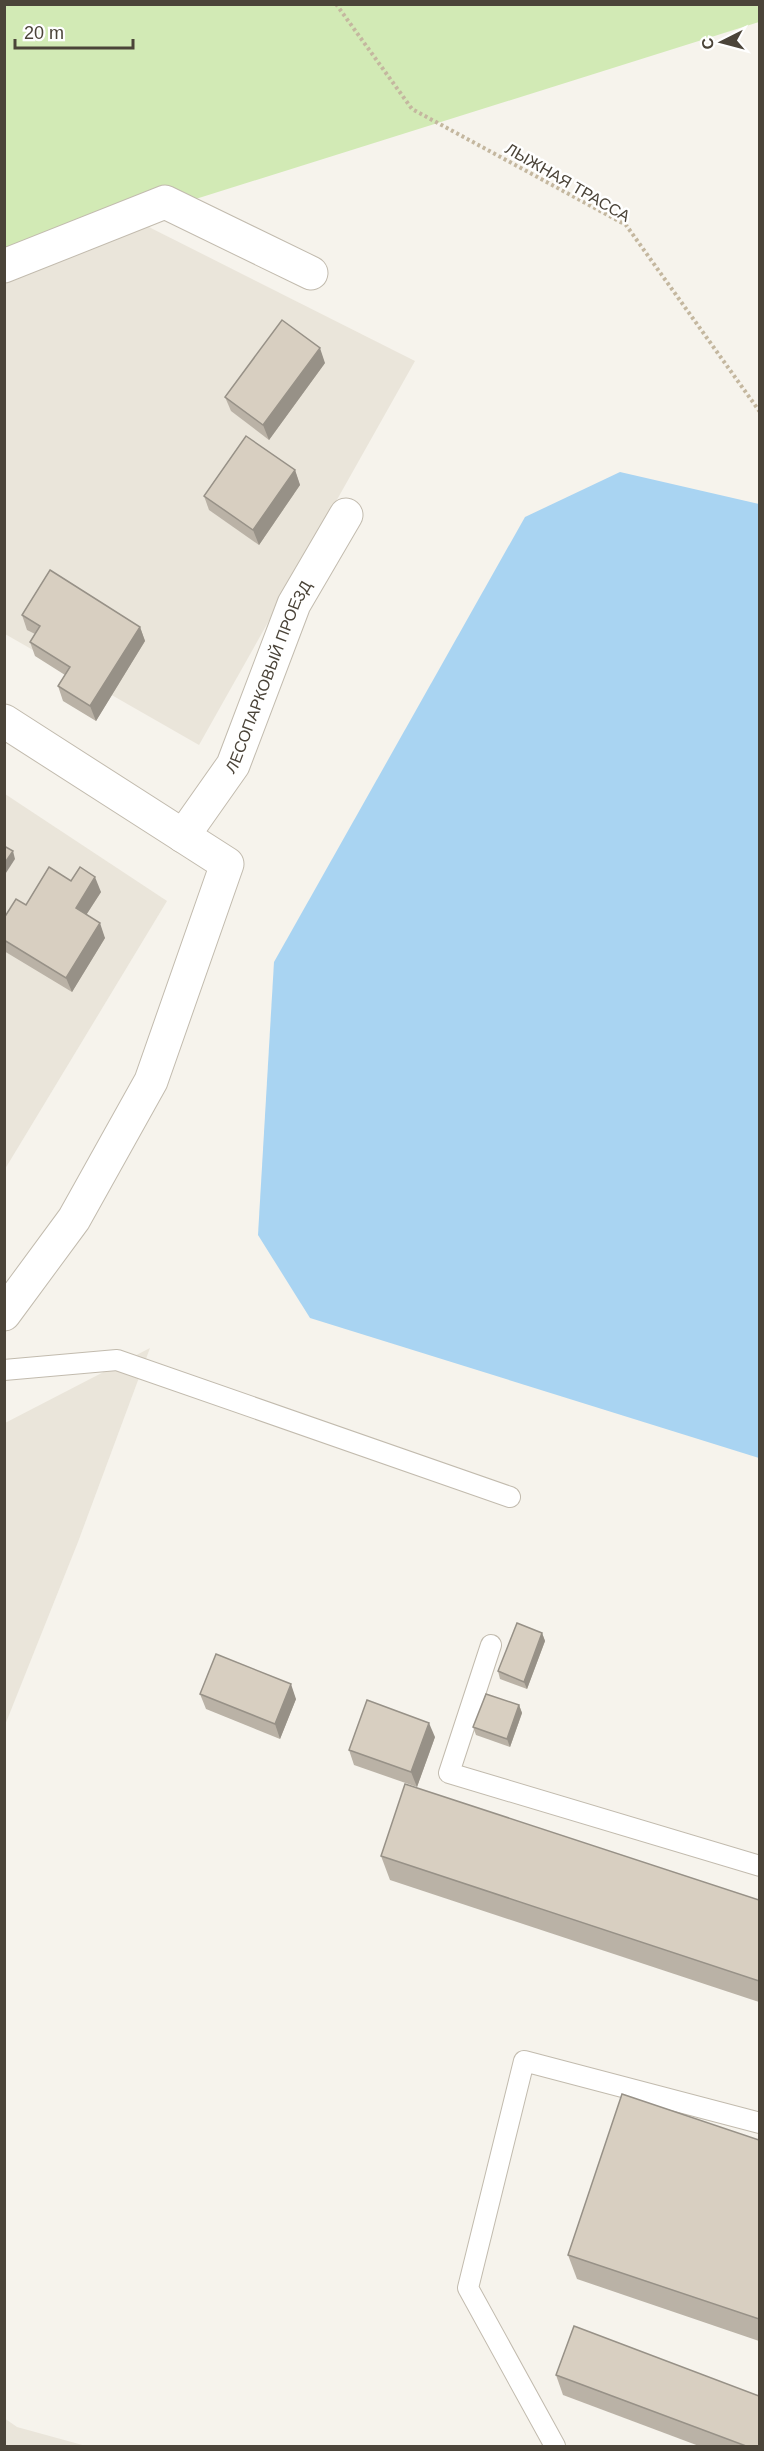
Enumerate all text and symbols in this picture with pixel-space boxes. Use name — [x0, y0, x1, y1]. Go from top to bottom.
scale bar — [15, 12, 134, 50]
north arrow — [692, 12, 752, 72]
text: 20 m — [24, 23, 64, 43]
text: С — [698, 36, 717, 50]
street label: ЛЫЖНАЯ ТРАССА — [503, 140, 633, 225]
street label: ЛЕСОПАРКОВЫЙ ПРОЕЗД — [222, 578, 315, 776]

